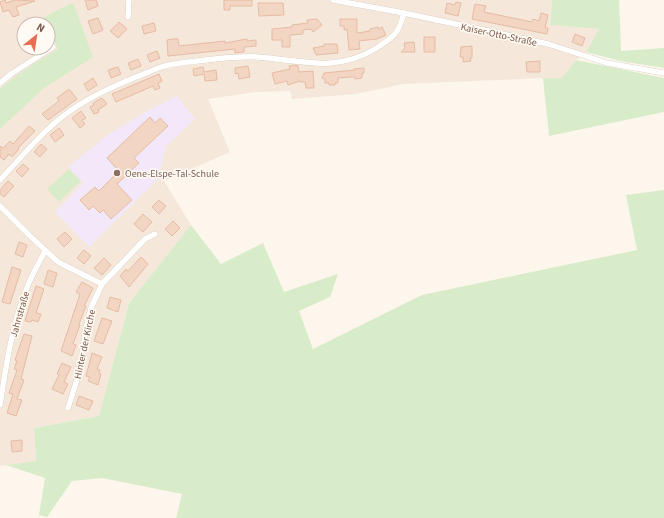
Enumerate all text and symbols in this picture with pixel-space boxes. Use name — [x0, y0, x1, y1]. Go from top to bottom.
north arrow — [16, 16, 56, 56]
text: N — [34, 19, 48, 36]
street label: Kaiser-Otto-Straße — [459, 20, 538, 50]
place label: Oene-Elspe-Tal-Schule — [125, 167, 219, 181]
marker: Oene-Elspe-Tal-Schule — [112, 168, 122, 178]
street label: Jahnstraße — [7, 290, 33, 339]
street label: Hinter der Kirche — [71, 308, 99, 380]

